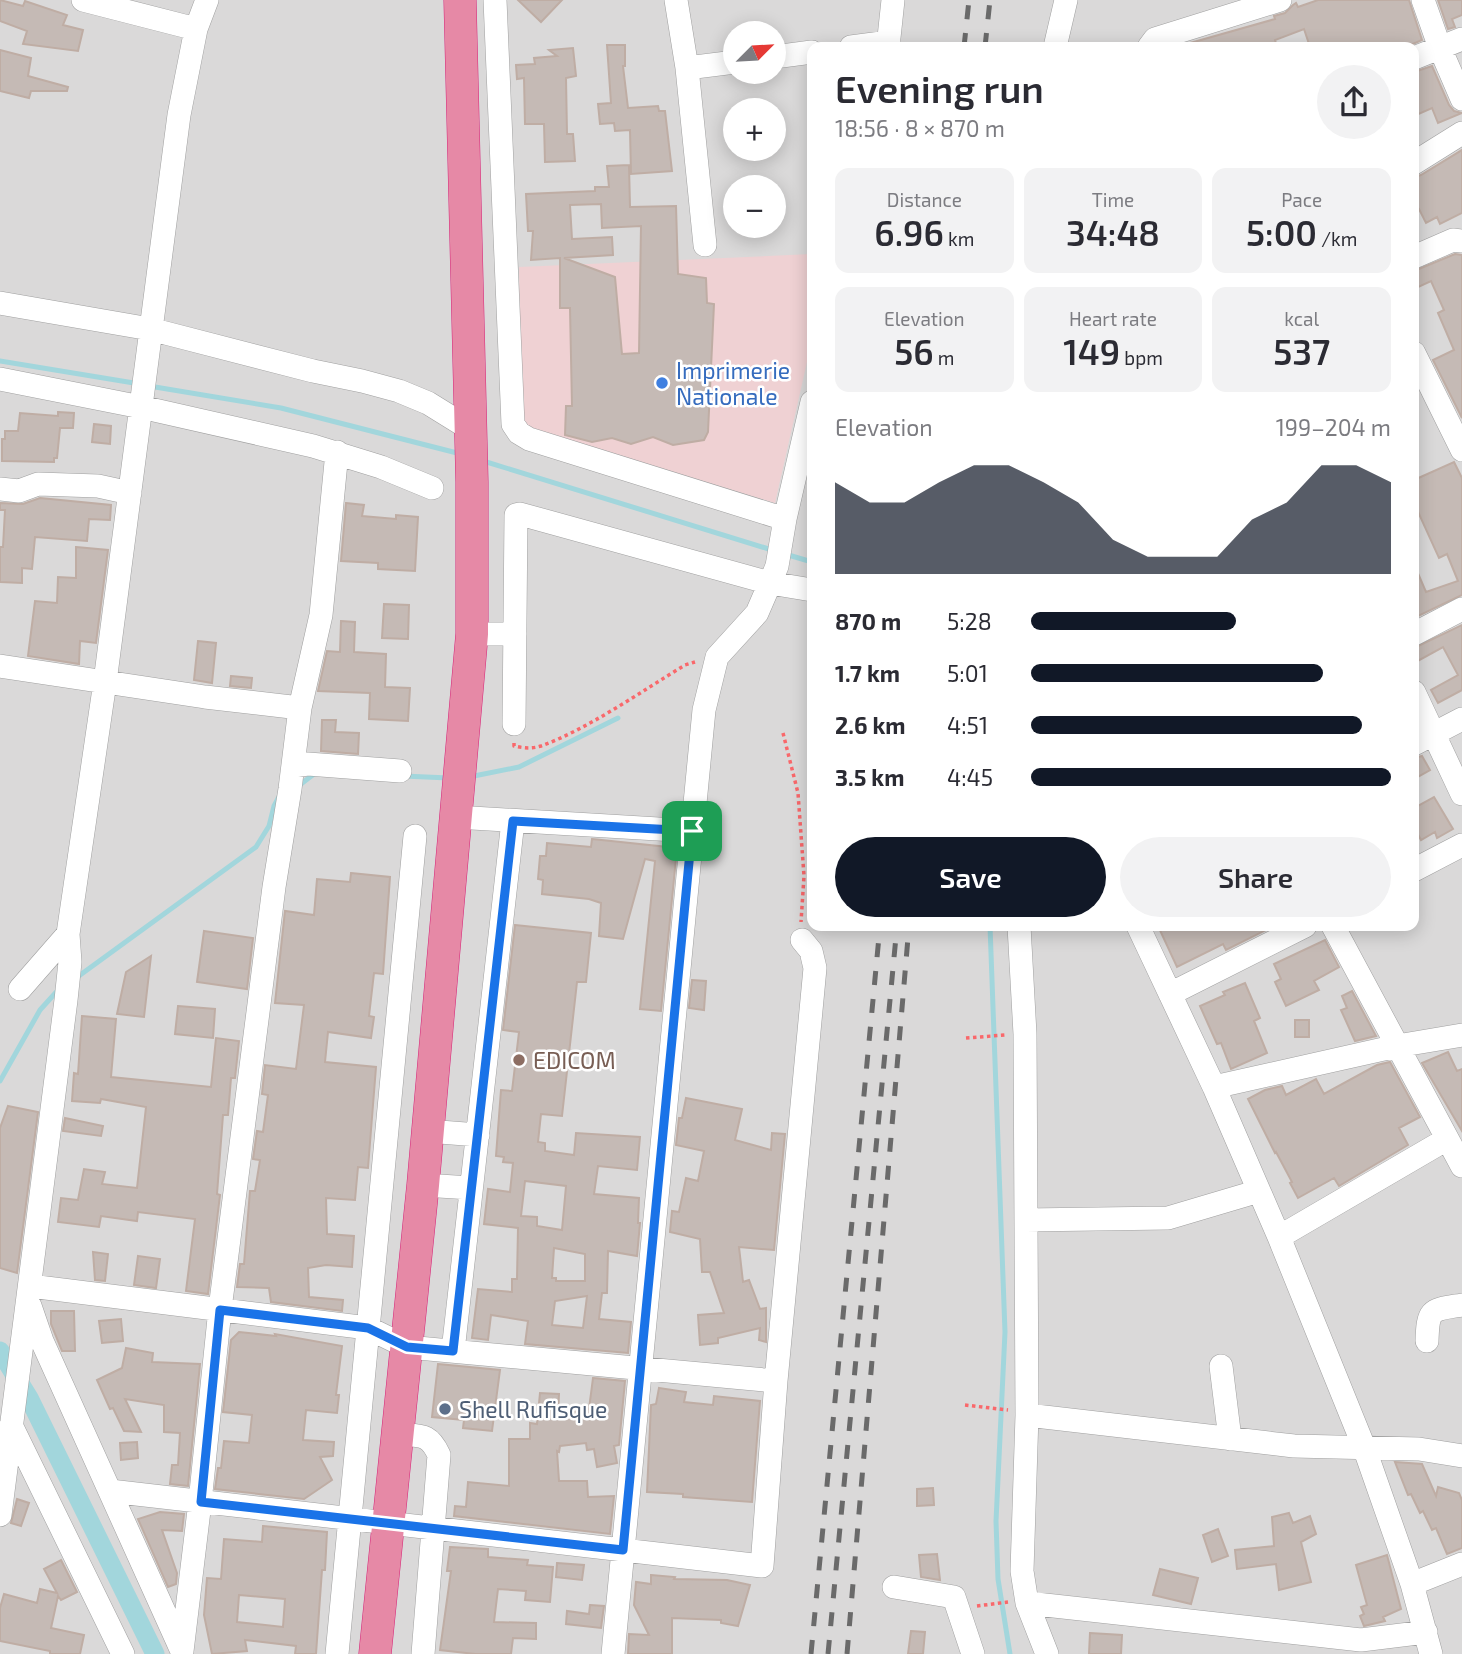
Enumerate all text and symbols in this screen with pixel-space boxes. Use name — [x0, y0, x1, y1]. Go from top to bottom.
north arrow — [723, 21, 786, 84]
map controls — [723, 21, 786, 238]
text: Evening run — [835, 65, 1044, 111]
button: share — [1317, 65, 1391, 139]
button: + — [723, 98, 786, 161]
text: 18:56 · 8 × 870 m — [835, 114, 1005, 142]
button: − — [723, 175, 786, 238]
text: Distance — [887, 188, 962, 211]
text: Time — [1092, 188, 1134, 211]
text: Pace — [1281, 188, 1322, 211]
text: 6.96 — [874, 211, 944, 253]
text: 34:48 — [1066, 211, 1160, 253]
text: 5:00 — [1246, 211, 1317, 253]
text: km — [944, 227, 974, 250]
text: /km — [1317, 227, 1357, 250]
text: Elevation — [884, 307, 965, 330]
text: Heart rate — [1069, 307, 1157, 330]
text: kcal — [1284, 307, 1319, 330]
text: 56 — [894, 330, 934, 372]
text: 149 — [1063, 330, 1120, 372]
text: 537 — [1273, 330, 1330, 372]
text: m — [934, 346, 955, 369]
text: bpm — [1120, 346, 1163, 369]
place label: Imprimerie Nationale — [676, 356, 790, 410]
marker: Imprimerie Nationale — [654, 375, 670, 391]
text: Elevation — [835, 413, 933, 441]
text: 199–204 m — [1276, 413, 1391, 441]
text: 870 m — [835, 607, 901, 635]
text: 5:28 — [947, 607, 992, 635]
text: 1.7 km — [835, 659, 900, 687]
text: 5:01 — [947, 659, 988, 687]
text: 2.6 km — [835, 711, 906, 739]
text: 4:51 — [947, 711, 988, 739]
text: 3.5 km — [835, 763, 904, 791]
text: 4:45 — [947, 763, 993, 791]
pin — [662, 801, 722, 861]
icon: arrive — [673, 812, 711, 850]
button: Save — [835, 837, 1106, 917]
button: Share — [1120, 837, 1391, 917]
place label: EDICOM — [533, 1046, 616, 1074]
marker: EDICOM — [511, 1052, 527, 1068]
place label: Shell Rufisque — [459, 1395, 607, 1423]
marker: Shell Rufisque — [437, 1401, 453, 1417]

